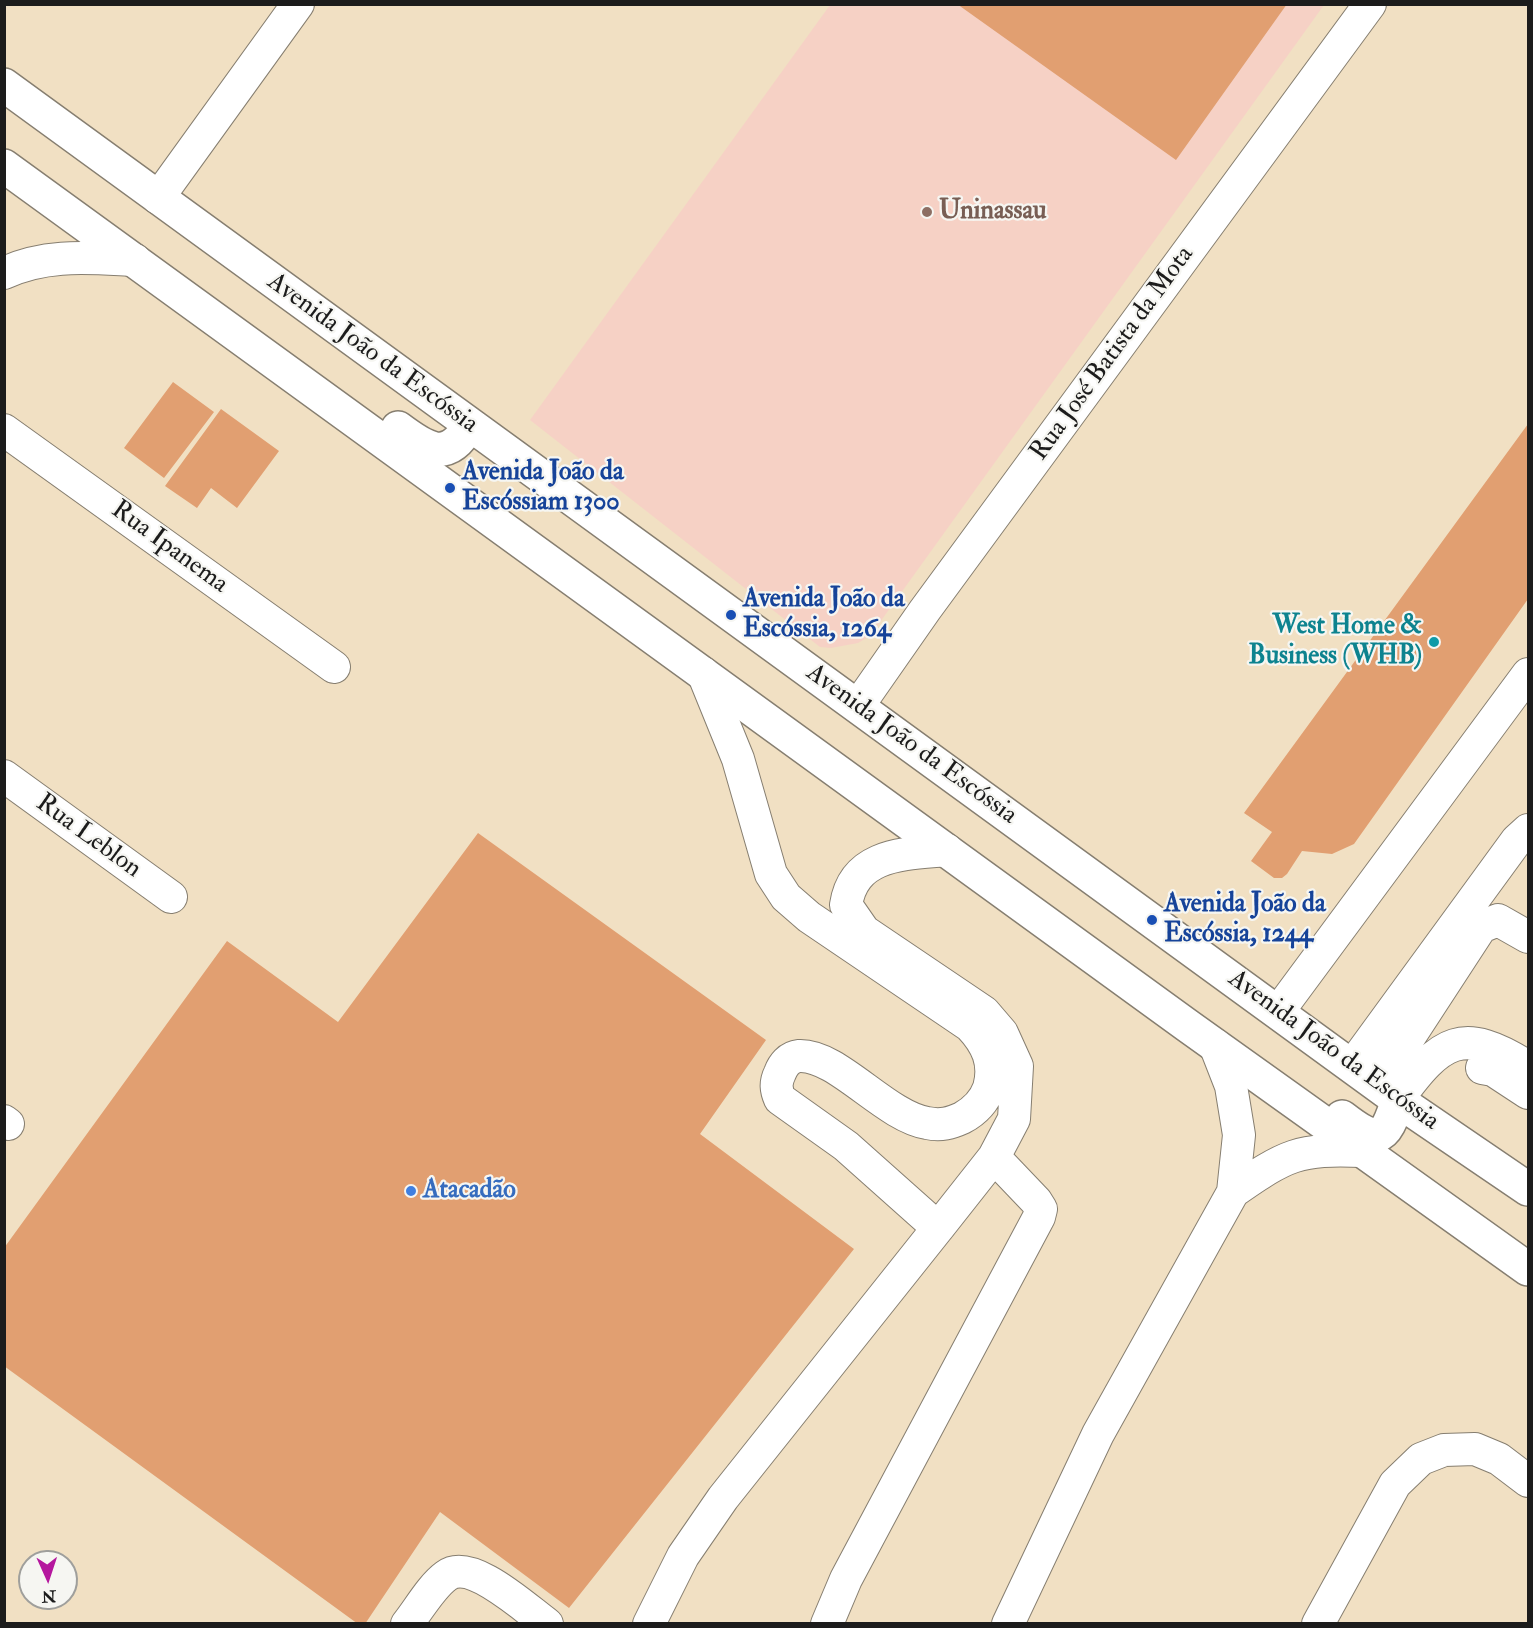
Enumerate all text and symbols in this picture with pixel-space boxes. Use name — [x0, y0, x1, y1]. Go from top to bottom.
place label: Uninassau — [939, 196, 1047, 228]
marker: Uninassau — [920, 205, 934, 219]
street label: Rua José Batista da Mota — [1025, 241, 1201, 467]
street label: Avenida João da Escóssia — [260, 267, 484, 441]
place label: Avenida João da Escóssiam 1300 — [462, 457, 624, 518]
marker: Avenida João da Escóssiam 1300 — [443, 481, 457, 495]
street label: Rua Ipanema — [104, 495, 234, 601]
place label: Avenida João da Escóssia, 1264 — [743, 584, 905, 646]
marker: Avenida João da Escóssia, 1264 — [724, 608, 738, 622]
place label: West Home & Business (WHB) — [1249, 611, 1422, 672]
marker: West Home & Business (WHB) — [1427, 635, 1441, 649]
street label: Avenida João da Escóssia — [799, 658, 1023, 832]
street label: Rua Leblon — [29, 788, 147, 886]
place label: Avenida João da Escóssia, 1244 — [1164, 889, 1326, 951]
marker: Avenida João da Escóssia, 1244 — [1145, 913, 1159, 927]
street label: Avenida João da Escóssia — [1221, 964, 1445, 1138]
place label: Atacadão — [423, 1175, 516, 1207]
marker: Atacadão — [404, 1184, 418, 1198]
north arrow — [18, 1550, 78, 1610]
text: N — [41, 1586, 57, 1606]

